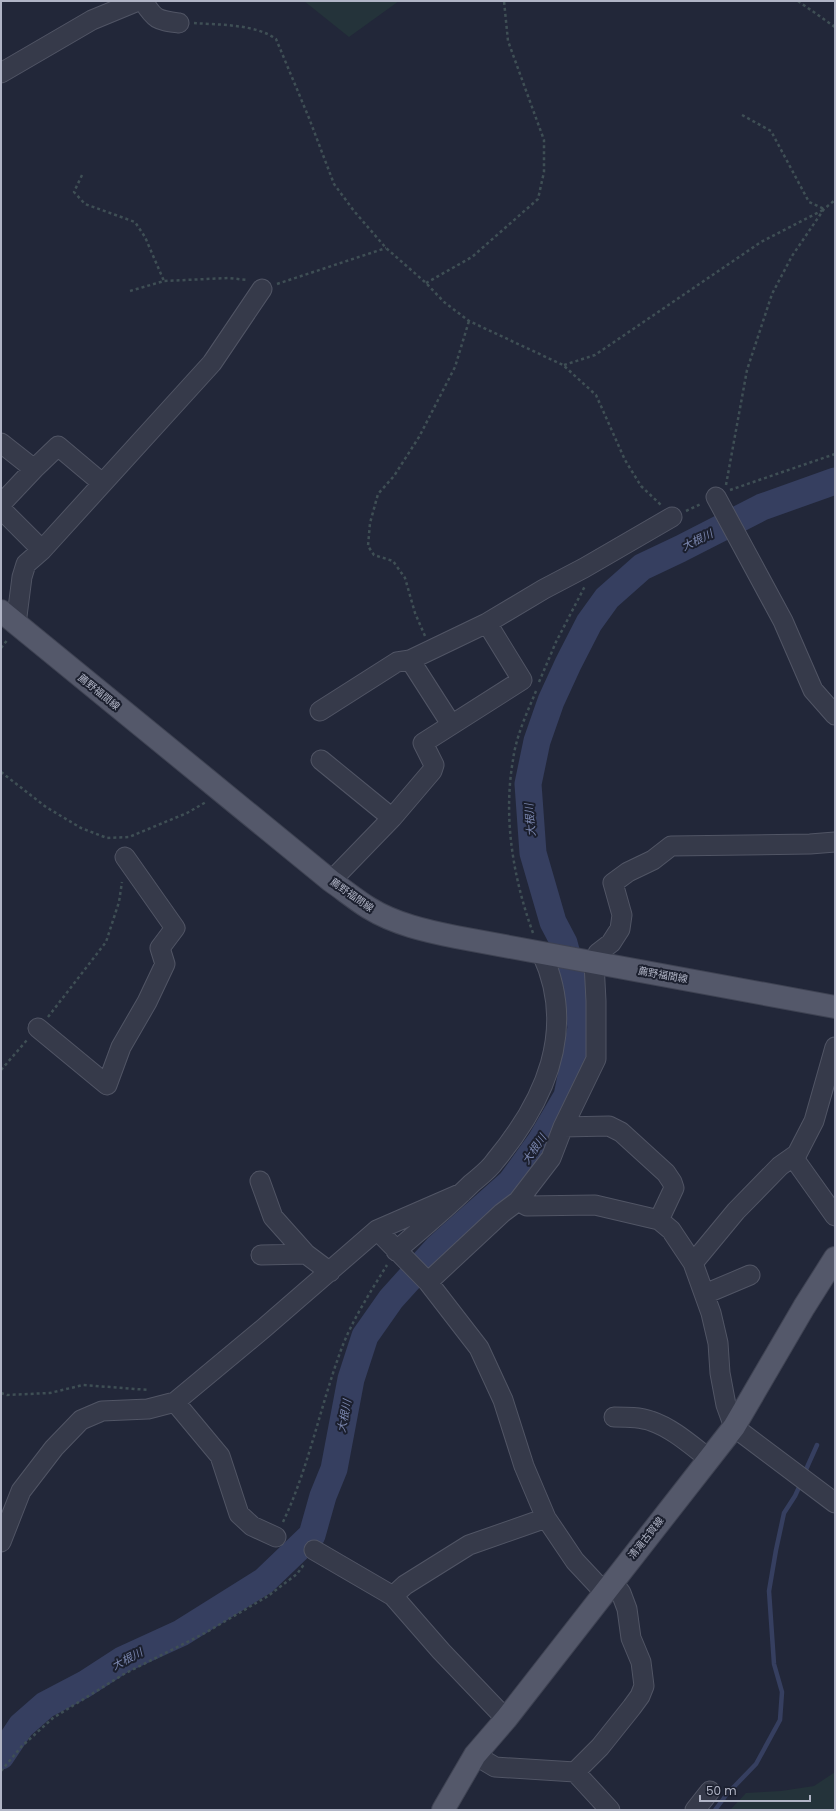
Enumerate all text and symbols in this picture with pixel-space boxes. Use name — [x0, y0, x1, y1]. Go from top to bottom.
water label: 大根川 — [679, 525, 716, 554]
street label: 薦野福間線 — [75, 670, 123, 714]
water label: 大根川 — [521, 802, 539, 837]
street label: 薦野福間線 — [327, 875, 377, 915]
street label: 薦野福間線 — [637, 963, 689, 987]
water label: 大根川 — [518, 1130, 550, 1167]
water label: 大根川 — [333, 1397, 355, 1434]
street label: 清滝古賀線 — [625, 1514, 667, 1562]
water label: 大根川 — [109, 1644, 146, 1674]
scale bar — [700, 1777, 810, 1803]
text: 50 m — [706, 1782, 737, 1799]

